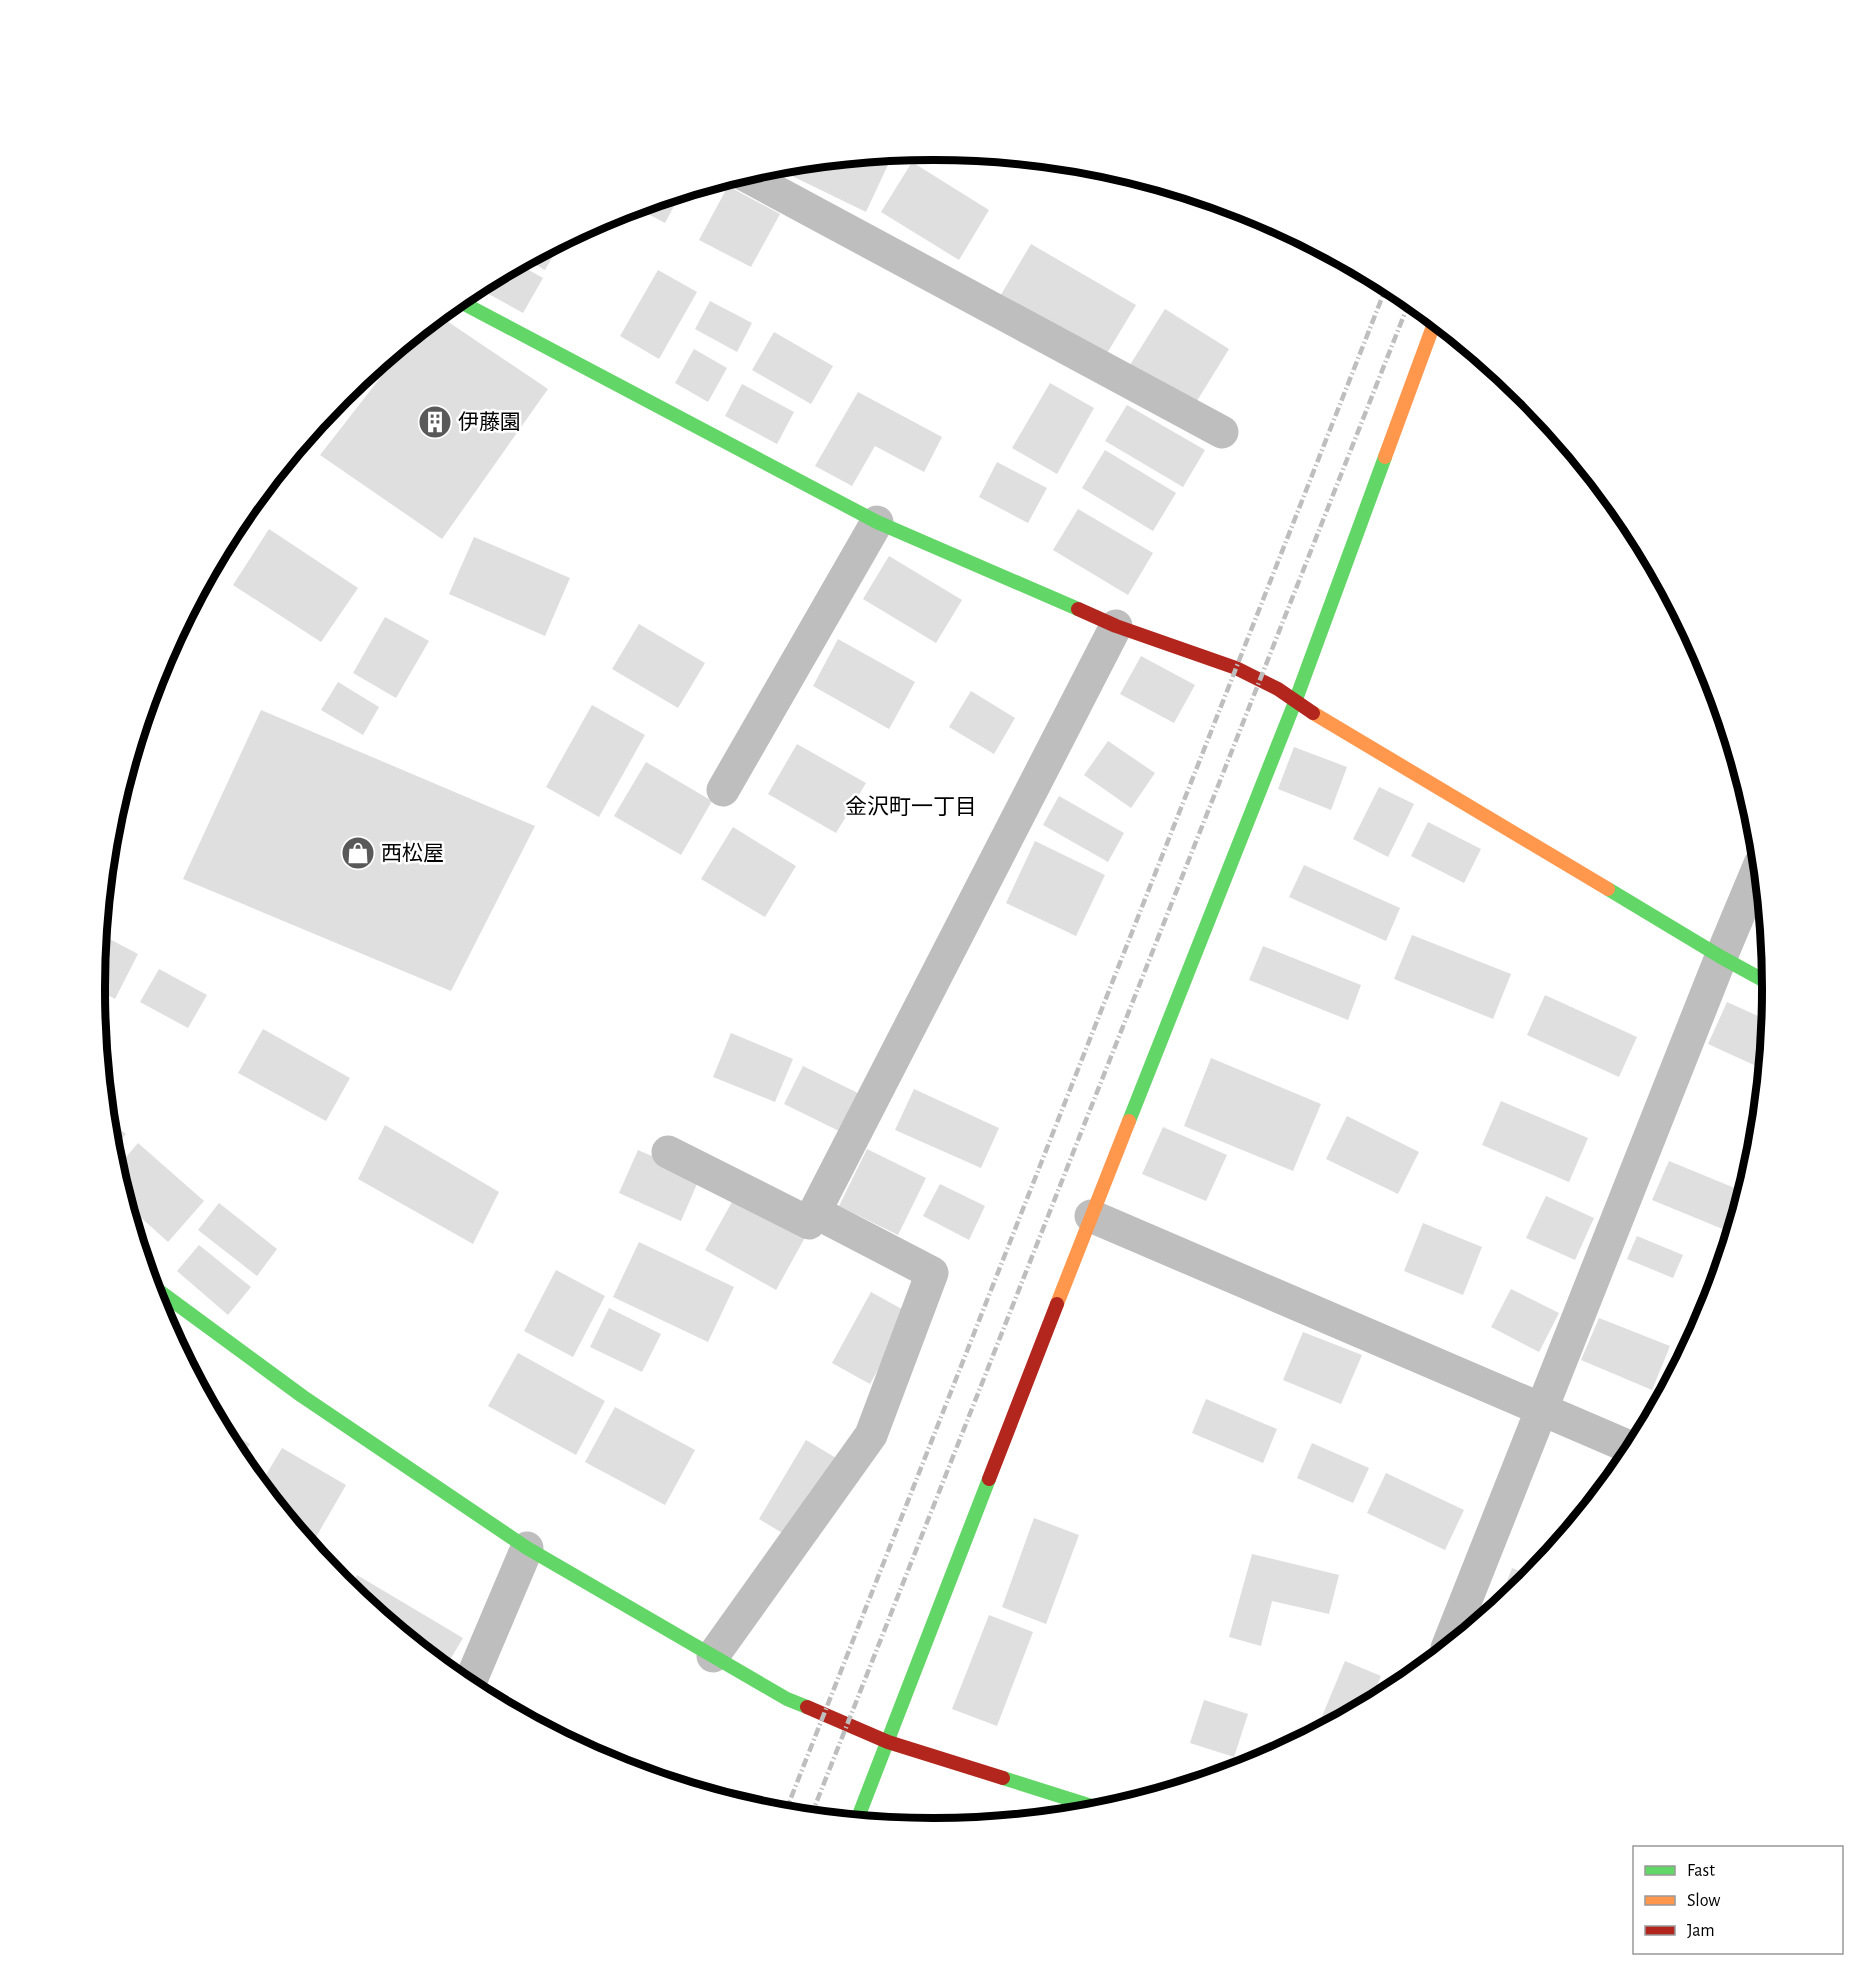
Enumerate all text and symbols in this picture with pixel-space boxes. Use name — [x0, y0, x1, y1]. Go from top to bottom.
building icon: 伊藤園 — [417, 404, 453, 440]
place label: 伊藤園 — [458, 411, 521, 433]
district label: 金沢町一丁目 — [845, 795, 977, 818]
shop icon: 西松屋 — [340, 835, 376, 871]
place label: 西松屋 — [381, 842, 444, 864]
legend — [1633, 1846, 1843, 1954]
text: Fast — [1687, 1862, 1715, 1880]
text: Slow — [1687, 1892, 1720, 1910]
text: Jam — [1687, 1922, 1715, 1940]

